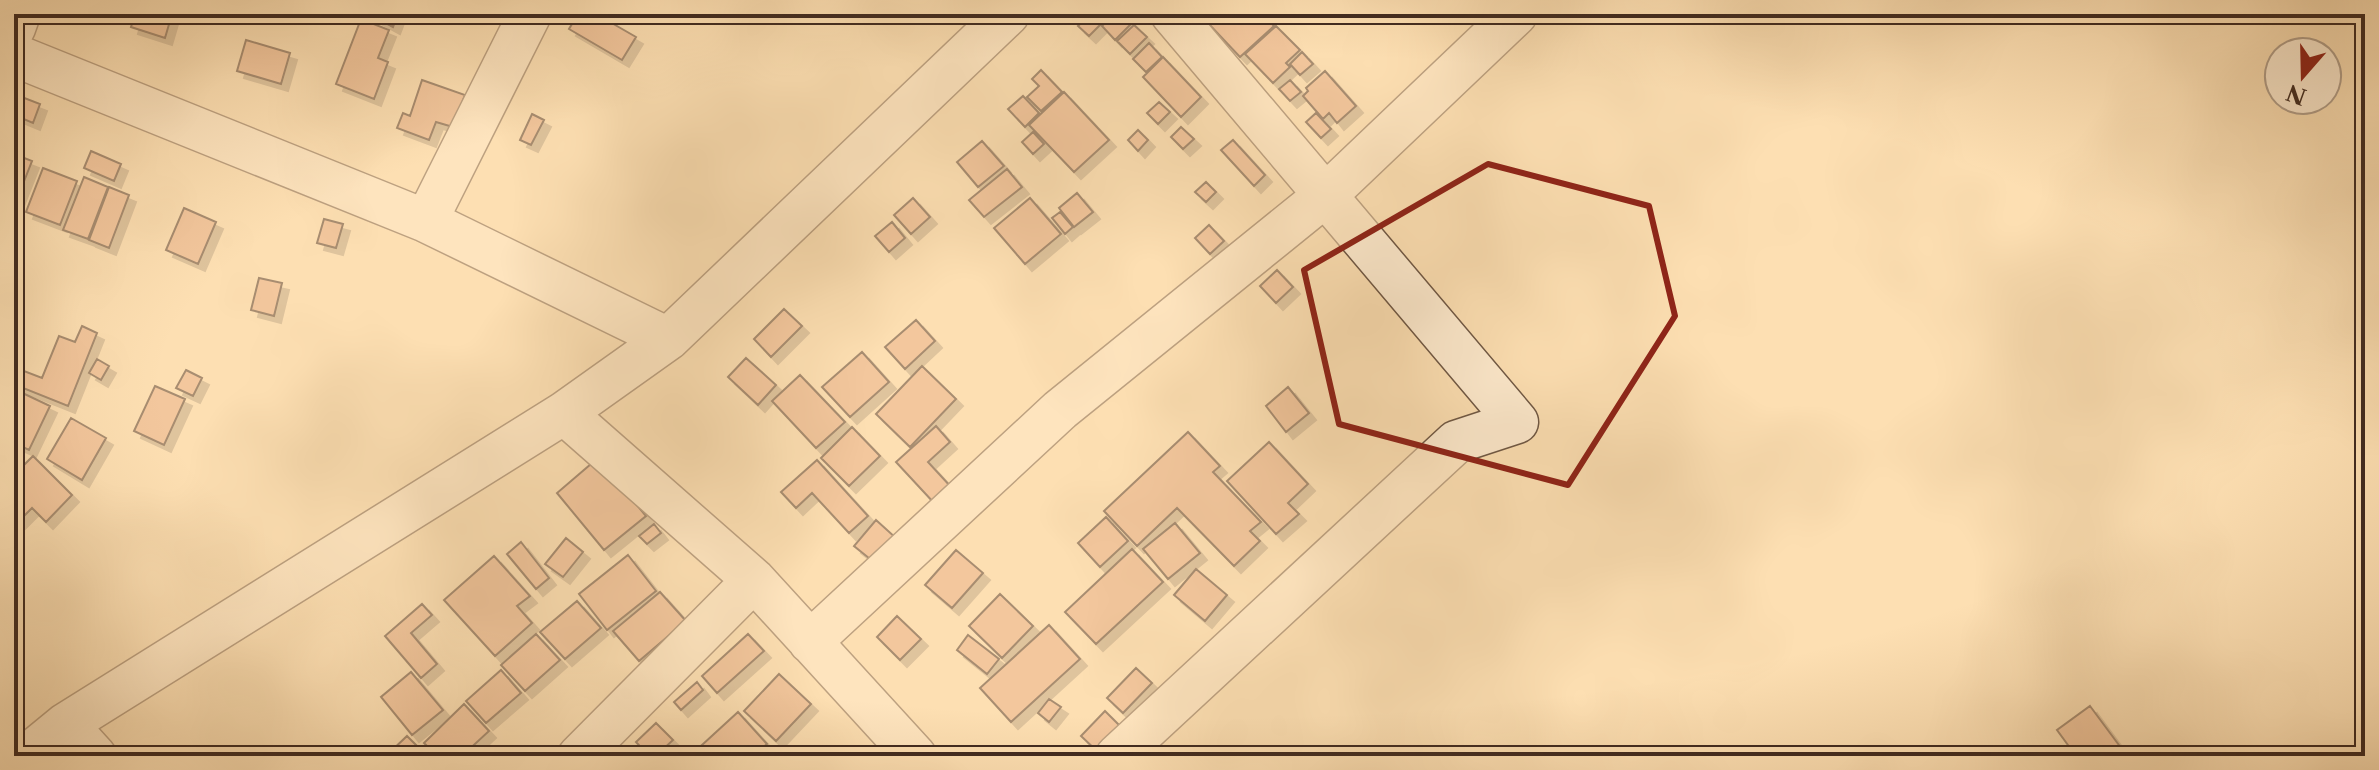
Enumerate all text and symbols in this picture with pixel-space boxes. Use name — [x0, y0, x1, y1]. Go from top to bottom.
north arrow — [2263, 36, 2343, 116]
text: N — [2283, 78, 2310, 110]

